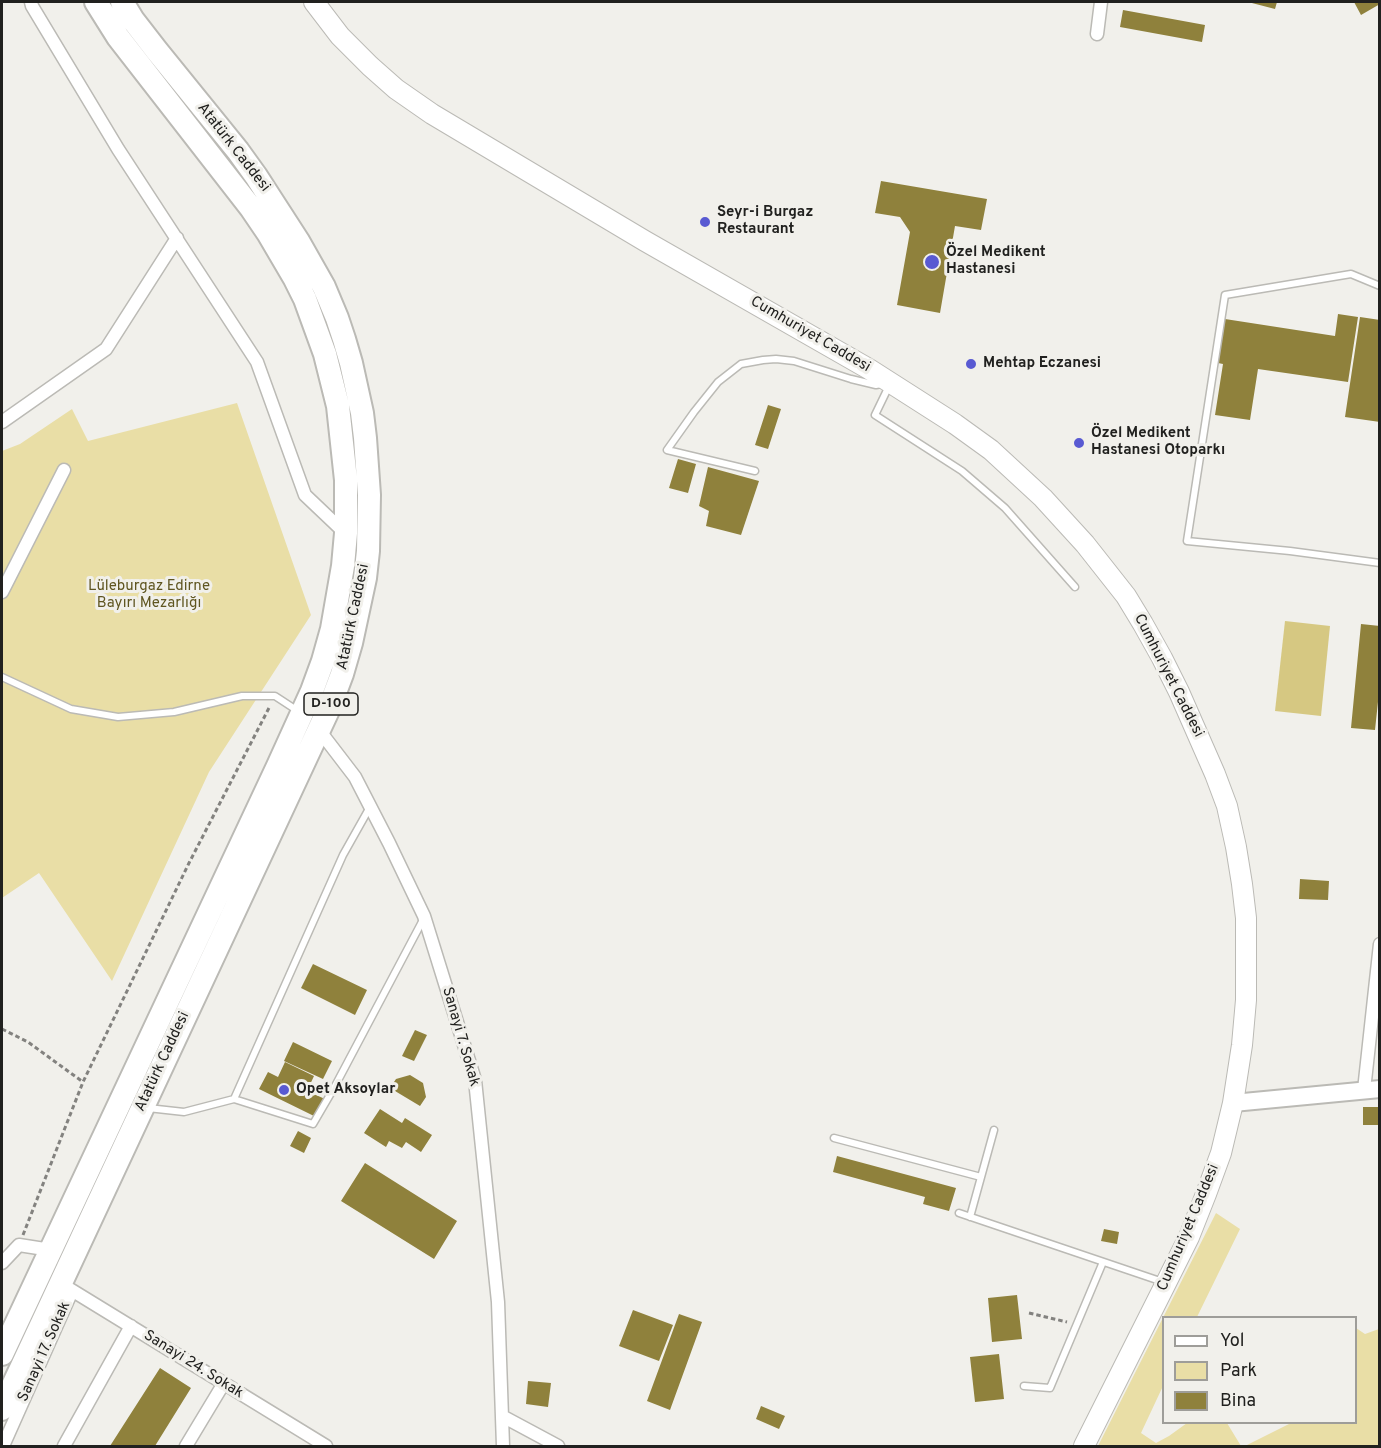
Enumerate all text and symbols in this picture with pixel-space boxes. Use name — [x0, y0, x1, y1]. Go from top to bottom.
street label: Atatürk Caddesi — [193, 100, 273, 196]
place label: Seyr-i Burgaz Restaurant — [717, 204, 813, 239]
marker: Seyr-i Burgaz Restaurant — [698, 215, 712, 229]
place label: Özel Medikent Hastanesi — [946, 244, 1046, 279]
marker: Özel Medikent Hastanesi — [923, 253, 941, 271]
street label: Cumhuriyet Caddesi — [747, 293, 873, 377]
place label: Mehtap Eczanesi — [983, 355, 1101, 373]
marker: Mehtap Eczanesi — [964, 357, 978, 371]
place label: Özel Medikent Hastanesi Otoparkı — [1091, 425, 1225, 460]
marker: Özel Medikent Hastanesi Otoparkı — [1072, 436, 1086, 450]
street label: Atatürk Caddesi — [334, 562, 374, 672]
park label: Lüleburgaz Edirne Bayırı Mezarlığı — [88, 578, 210, 613]
street label: Cumhuriyet Caddesi — [1129, 611, 1207, 741]
road number: D-100 — [304, 693, 358, 715]
street label: Sanayi 7. Sokak — [437, 985, 483, 1089]
street label: Atatürk Caddesi — [132, 1009, 194, 1115]
place label: Opet Aksoylar — [296, 1081, 395, 1099]
marker: Opet Aksoylar — [277, 1083, 291, 1097]
street label: Cumhuriyet Caddesi — [1154, 1162, 1224, 1294]
street label: Sanayi 17. Sokak — [15, 1299, 75, 1405]
legend — [1162, 1316, 1357, 1424]
street label: Sanayi 24. Sokak — [140, 1327, 246, 1403]
text: Yol — [1220, 1330, 1245, 1353]
text: Park — [1220, 1360, 1257, 1383]
text: Bina — [1220, 1390, 1256, 1413]

